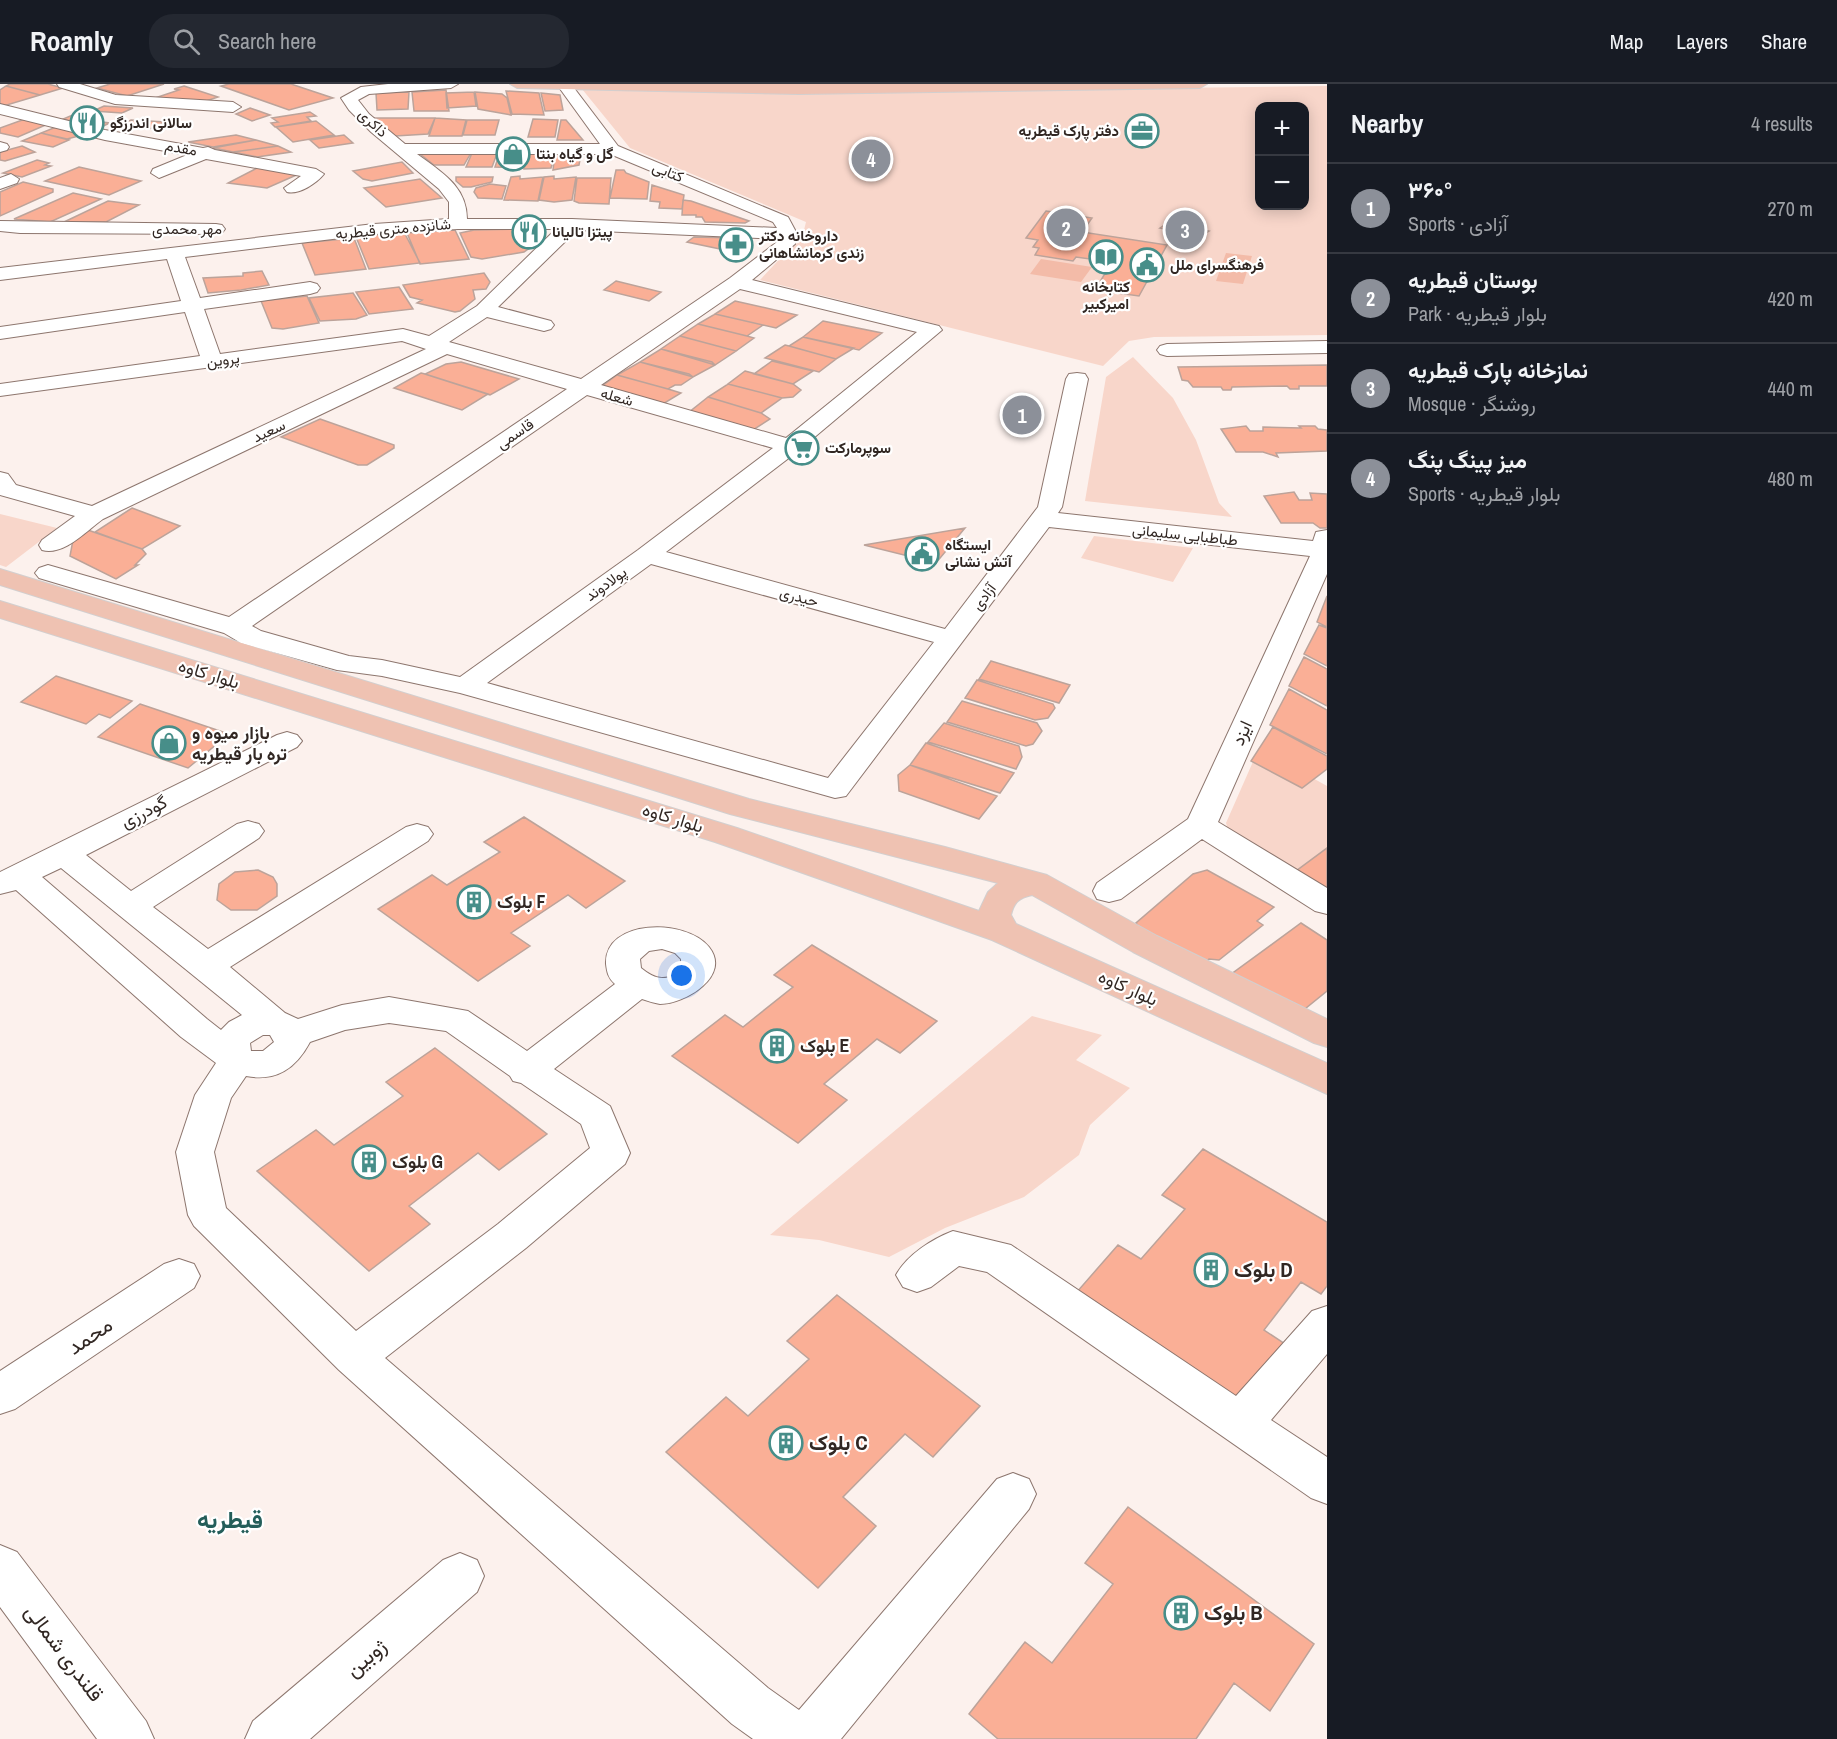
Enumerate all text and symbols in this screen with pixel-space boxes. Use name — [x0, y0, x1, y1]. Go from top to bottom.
search box — [149, 14, 569, 68]
text: Roamly — [30, 22, 113, 60]
icon: search — [170, 25, 203, 58]
text: Search here — [218, 26, 316, 56]
text: Map — [1610, 27, 1643, 56]
text: Layers — [1676, 27, 1728, 56]
text: Share — [1761, 27, 1807, 56]
map controls — [1255, 102, 1309, 210]
button: + — [1255, 102, 1309, 156]
street label: ذاکری — [354, 103, 393, 142]
restaurant icon: سالانی اندرزگو — [69, 105, 105, 141]
text: Nearby — [1351, 106, 1423, 141]
text: 4 results — [1751, 110, 1813, 137]
place label: سالانی اندرزگو — [110, 112, 192, 133]
office icon: دفتر پارک قیطریه — [1124, 113, 1160, 149]
place label: دفتر پارک قیطریه — [1019, 120, 1119, 141]
street label: مقدم — [163, 134, 199, 161]
shop icon: گل و گیاه بنتا — [495, 136, 531, 172]
pin: 4 — [852, 136, 890, 182]
place label: گل و گیاه بنتا — [536, 143, 614, 164]
street label: کتابی — [649, 156, 687, 187]
button: − — [1255, 156, 1309, 210]
text: ۳۶۰° — [1408, 175, 1453, 205]
text: 1 — [1366, 195, 1375, 222]
text: 270 m — [1767, 195, 1813, 222]
pin: 2 — [1046, 206, 1086, 250]
pin: 3 — [1166, 208, 1204, 252]
text: Sports · آزادی — [1408, 210, 1508, 237]
street label: شانزده متری قیطریه — [334, 213, 452, 244]
restaurant icon: پیتزا تالیانا — [511, 214, 547, 250]
street label: مهر محمدی — [152, 218, 222, 239]
place label: پیتزا تالیانا — [552, 221, 613, 242]
place label: داروخانه دکتر زندی کرمانشاهانی — [758, 225, 864, 263]
pharmacy icon: داروخانه دکتر زندی کرمانشاهانی — [718, 227, 754, 263]
library icon: کتابخانه امیرکبیر — [1088, 239, 1124, 275]
public building icon: فرهنگسرای ملل — [1129, 247, 1165, 283]
place label: فرهنگسرای ملل — [1170, 254, 1264, 275]
text: بوستان قیطریه — [1408, 265, 1538, 295]
place label: کتابخانه امیرکبیر — [1082, 276, 1130, 314]
text: 2 — [1366, 285, 1375, 312]
text: 420 m — [1767, 285, 1813, 312]
text: Park · بلوار قیطریه — [1408, 300, 1547, 327]
street label: پروین — [205, 347, 241, 372]
text: نمازخانه پارک قیطریه — [1408, 355, 1588, 385]
text: 3 — [1366, 375, 1375, 402]
text: 440 m — [1767, 375, 1813, 402]
street label: شعله — [598, 382, 636, 411]
text: Mosque · روشنگر — [1408, 390, 1536, 417]
pin: 1 — [1002, 392, 1042, 438]
street label: قاسمی — [492, 413, 538, 454]
street label: سعید — [249, 414, 289, 447]
supermarket icon: سوپرمارکت — [784, 430, 820, 466]
place label: سوپرمارکت — [825, 437, 891, 458]
text: میز پینگ پنگ — [1408, 445, 1527, 475]
text: 4 — [1366, 465, 1375, 492]
text: 480 m — [1767, 465, 1813, 492]
text: Sports · بلوار قیطریه — [1408, 480, 1561, 507]
street label: طباطبایی سلیمانی — [1131, 519, 1239, 551]
place label: ایستگاه آتش نشانی — [945, 534, 1013, 572]
public building icon: ایستگاه آتش نشانی — [904, 536, 940, 572]
street label: پولادوند — [581, 561, 631, 606]
street label: آزادی — [967, 578, 1002, 615]
street label: حیدری — [777, 581, 821, 612]
street label: بلوار کاوه — [176, 652, 243, 695]
street label: ایزد — [1225, 716, 1258, 749]
place label: بازار میوه و تره بار قیطریه — [192, 720, 287, 766]
shop icon: بازار میوه و تره بار قیطریه — [151, 725, 187, 761]
street label: گودرزی — [116, 789, 171, 834]
street label: بلوار کاوه — [640, 796, 707, 839]
building icon: بلوک F — [456, 884, 492, 920]
place label: بلوک F — [497, 889, 546, 914]
your location — [667, 961, 696, 990]
street label: بلوار کاوه — [1095, 963, 1162, 1012]
building icon: بلوک E — [759, 1028, 795, 1064]
place label: بلوک E — [800, 1033, 850, 1058]
building icon: بلوک G — [351, 1144, 387, 1180]
place label: بلوک G — [392, 1149, 443, 1174]
building icon: بلوک D — [1193, 1252, 1229, 1288]
place label: بلوک D — [1234, 1255, 1293, 1284]
street label: محمد — [61, 1310, 118, 1361]
building icon: بلوک C — [768, 1425, 804, 1461]
place label: بلوک C — [809, 1428, 868, 1457]
district label: قیطریه — [197, 1503, 263, 1535]
building icon: بلوک B — [1163, 1595, 1199, 1631]
street label: قلندری شمالی — [18, 1598, 111, 1707]
place label: بلوک B — [1204, 1598, 1263, 1627]
street label: ژوبین — [339, 1631, 393, 1684]

